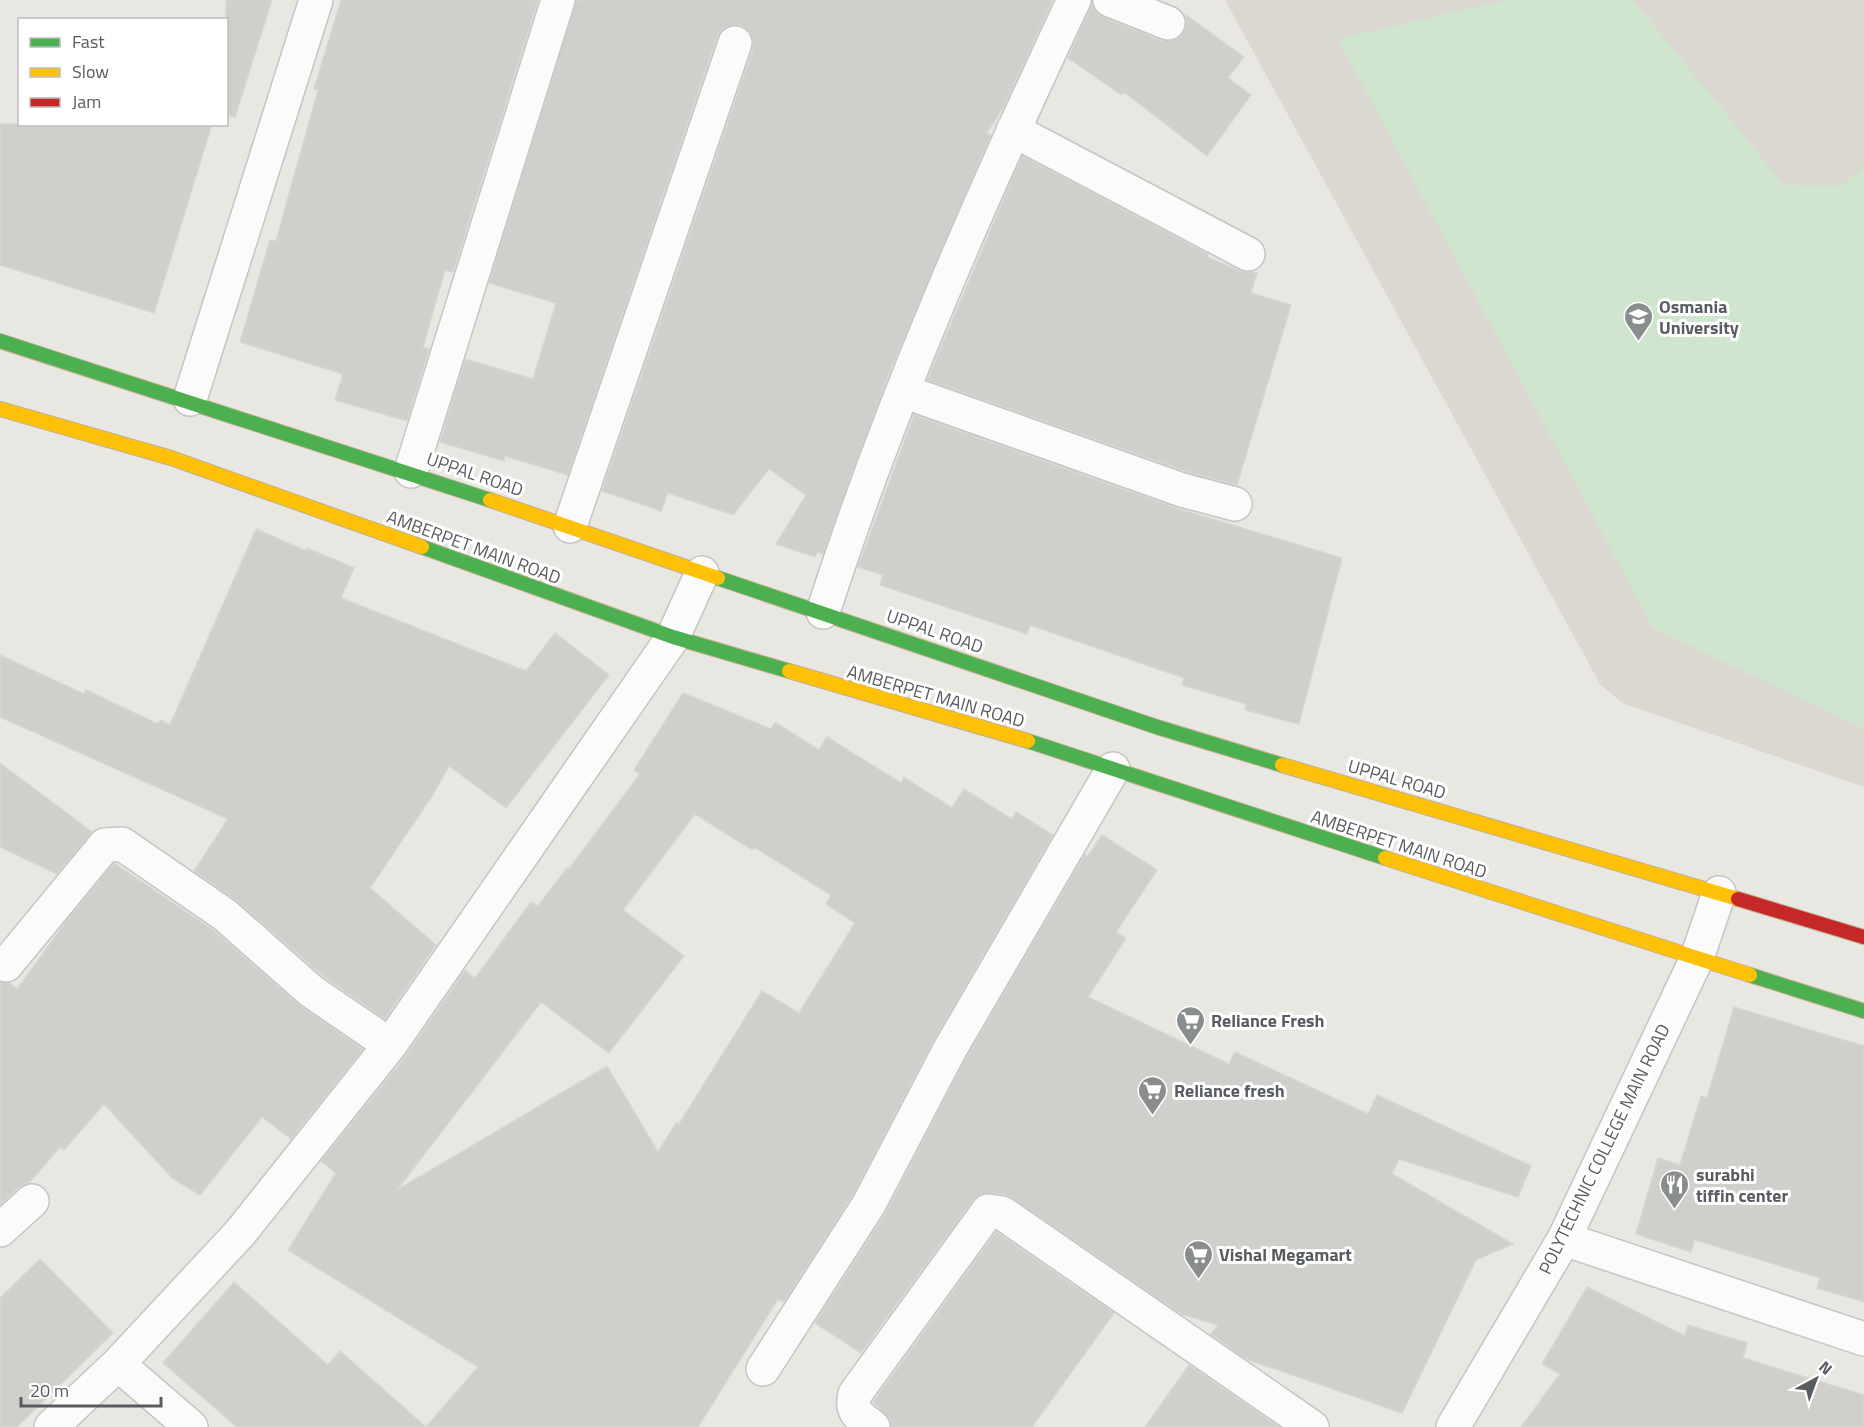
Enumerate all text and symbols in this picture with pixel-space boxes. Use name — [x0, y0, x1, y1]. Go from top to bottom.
legend — [18, 18, 228, 126]
text: Fast — [72, 28, 105, 55]
text: Slow — [72, 58, 109, 85]
text: Jam — [72, 88, 101, 115]
place label: Osmania University — [1659, 293, 1739, 341]
school or university icon: Osmania University — [1622, 300, 1654, 342]
street label: UPPAL ROAD — [423, 445, 527, 503]
street label: AMBERPET MAIN ROAD — [383, 503, 565, 591]
street label: UPPAL ROAD — [883, 602, 987, 660]
street label: AMBERPET MAIN ROAD — [844, 658, 1028, 734]
street label: UPPAL ROAD — [1345, 752, 1449, 806]
street label: AMBERPET MAIN ROAD — [1308, 803, 1490, 885]
supermarket icon: Reliance Fresh — [1174, 1004, 1206, 1046]
place label: Reliance Fresh — [1211, 1007, 1325, 1034]
street label: POLYTECHNIC COLLEGE MAIN ROAD — [1531, 1019, 1677, 1279]
supermarket icon: Reliance fresh — [1137, 1074, 1169, 1116]
place label: Reliance fresh — [1174, 1077, 1285, 1104]
place label: surabhi tiffin center — [1696, 1161, 1788, 1209]
restaurant icon: surabhi tiffin center — [1659, 1168, 1691, 1210]
supermarket icon: Vishal Megamart — [1182, 1238, 1214, 1280]
place label: Vishal Megamart — [1219, 1241, 1352, 1268]
north arrow — [1786, 1349, 1846, 1409]
text: N — [1814, 1355, 1838, 1380]
scale bar — [21, 1370, 160, 1408]
text: 20 m — [30, 1377, 69, 1404]

